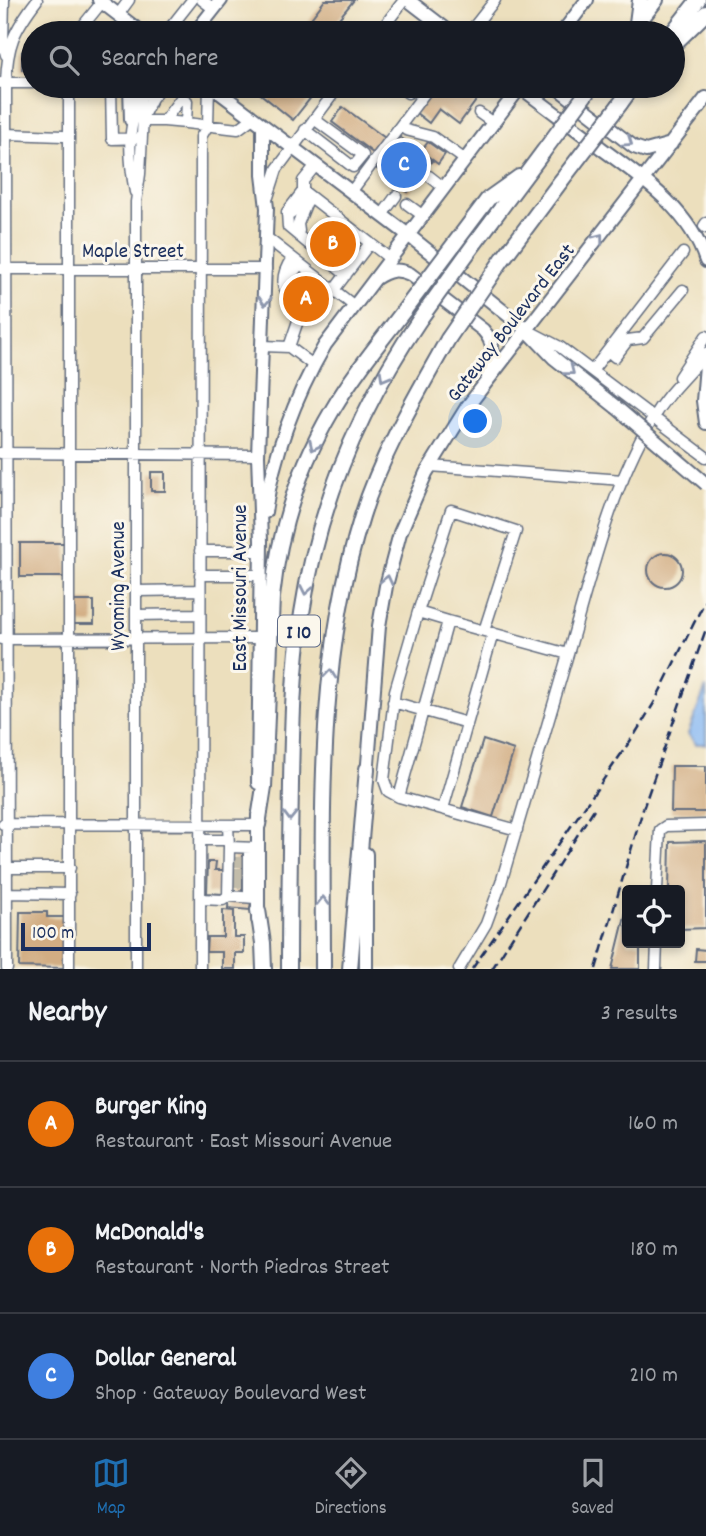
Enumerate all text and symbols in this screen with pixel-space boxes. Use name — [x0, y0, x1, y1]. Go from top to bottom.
search box — [21, 21, 685, 98]
icon: search — [45, 41, 83, 79]
text: Search here — [101, 41, 219, 78]
one-way arrow — [620, 134, 633, 146]
pin: C — [381, 139, 427, 191]
pin: B — [310, 218, 356, 270]
one-way arrow — [591, 233, 604, 245]
street label: Maple Street — [82, 238, 184, 268]
street label: Gateway Boulevard East — [441, 238, 584, 409]
pin: A — [283, 273, 329, 325]
one-way arrow — [258, 296, 273, 307]
one-way arrow — [563, 363, 575, 376]
one-way arrow — [379, 370, 392, 382]
your location — [458, 404, 492, 438]
one-way arrow — [308, 439, 322, 451]
street label: East Missouri Avenue — [227, 505, 257, 671]
street label: Wyoming Avenue — [105, 521, 135, 651]
one-way arrow — [379, 574, 394, 586]
one-way arrow — [300, 584, 315, 596]
road number: I 10 — [278, 616, 320, 646]
one-way arrow — [323, 668, 338, 679]
one-way arrow — [283, 811, 298, 822]
map controls — [622, 885, 685, 948]
button: locate — [622, 885, 685, 948]
one-way arrow — [315, 895, 331, 906]
scale bar — [21, 920, 150, 952]
text: 100 m — [32, 921, 74, 948]
text: Nearby — [28, 993, 106, 1036]
text: 3 results — [601, 998, 678, 1031]
text: Burger King — [95, 1089, 207, 1126]
text: A — [45, 1108, 57, 1141]
text: 160 m — [628, 1108, 678, 1141]
text: Restaurant · East Missouri Avenue — [95, 1126, 392, 1159]
text: McDonald's — [95, 1215, 204, 1252]
text: B — [46, 1234, 56, 1267]
text: 180 m — [630, 1234, 678, 1267]
text: Restaurant · North Piedras Street — [95, 1252, 390, 1285]
text: Dollar General — [95, 1341, 236, 1378]
text: C — [45, 1360, 57, 1393]
text: 210 m — [629, 1360, 678, 1393]
text: Shop · Gateway Boulevard West — [95, 1378, 367, 1411]
tab: Map — [92, 1454, 130, 1523]
tab: Directions — [315, 1454, 387, 1523]
tab: Saved — [571, 1454, 614, 1523]

